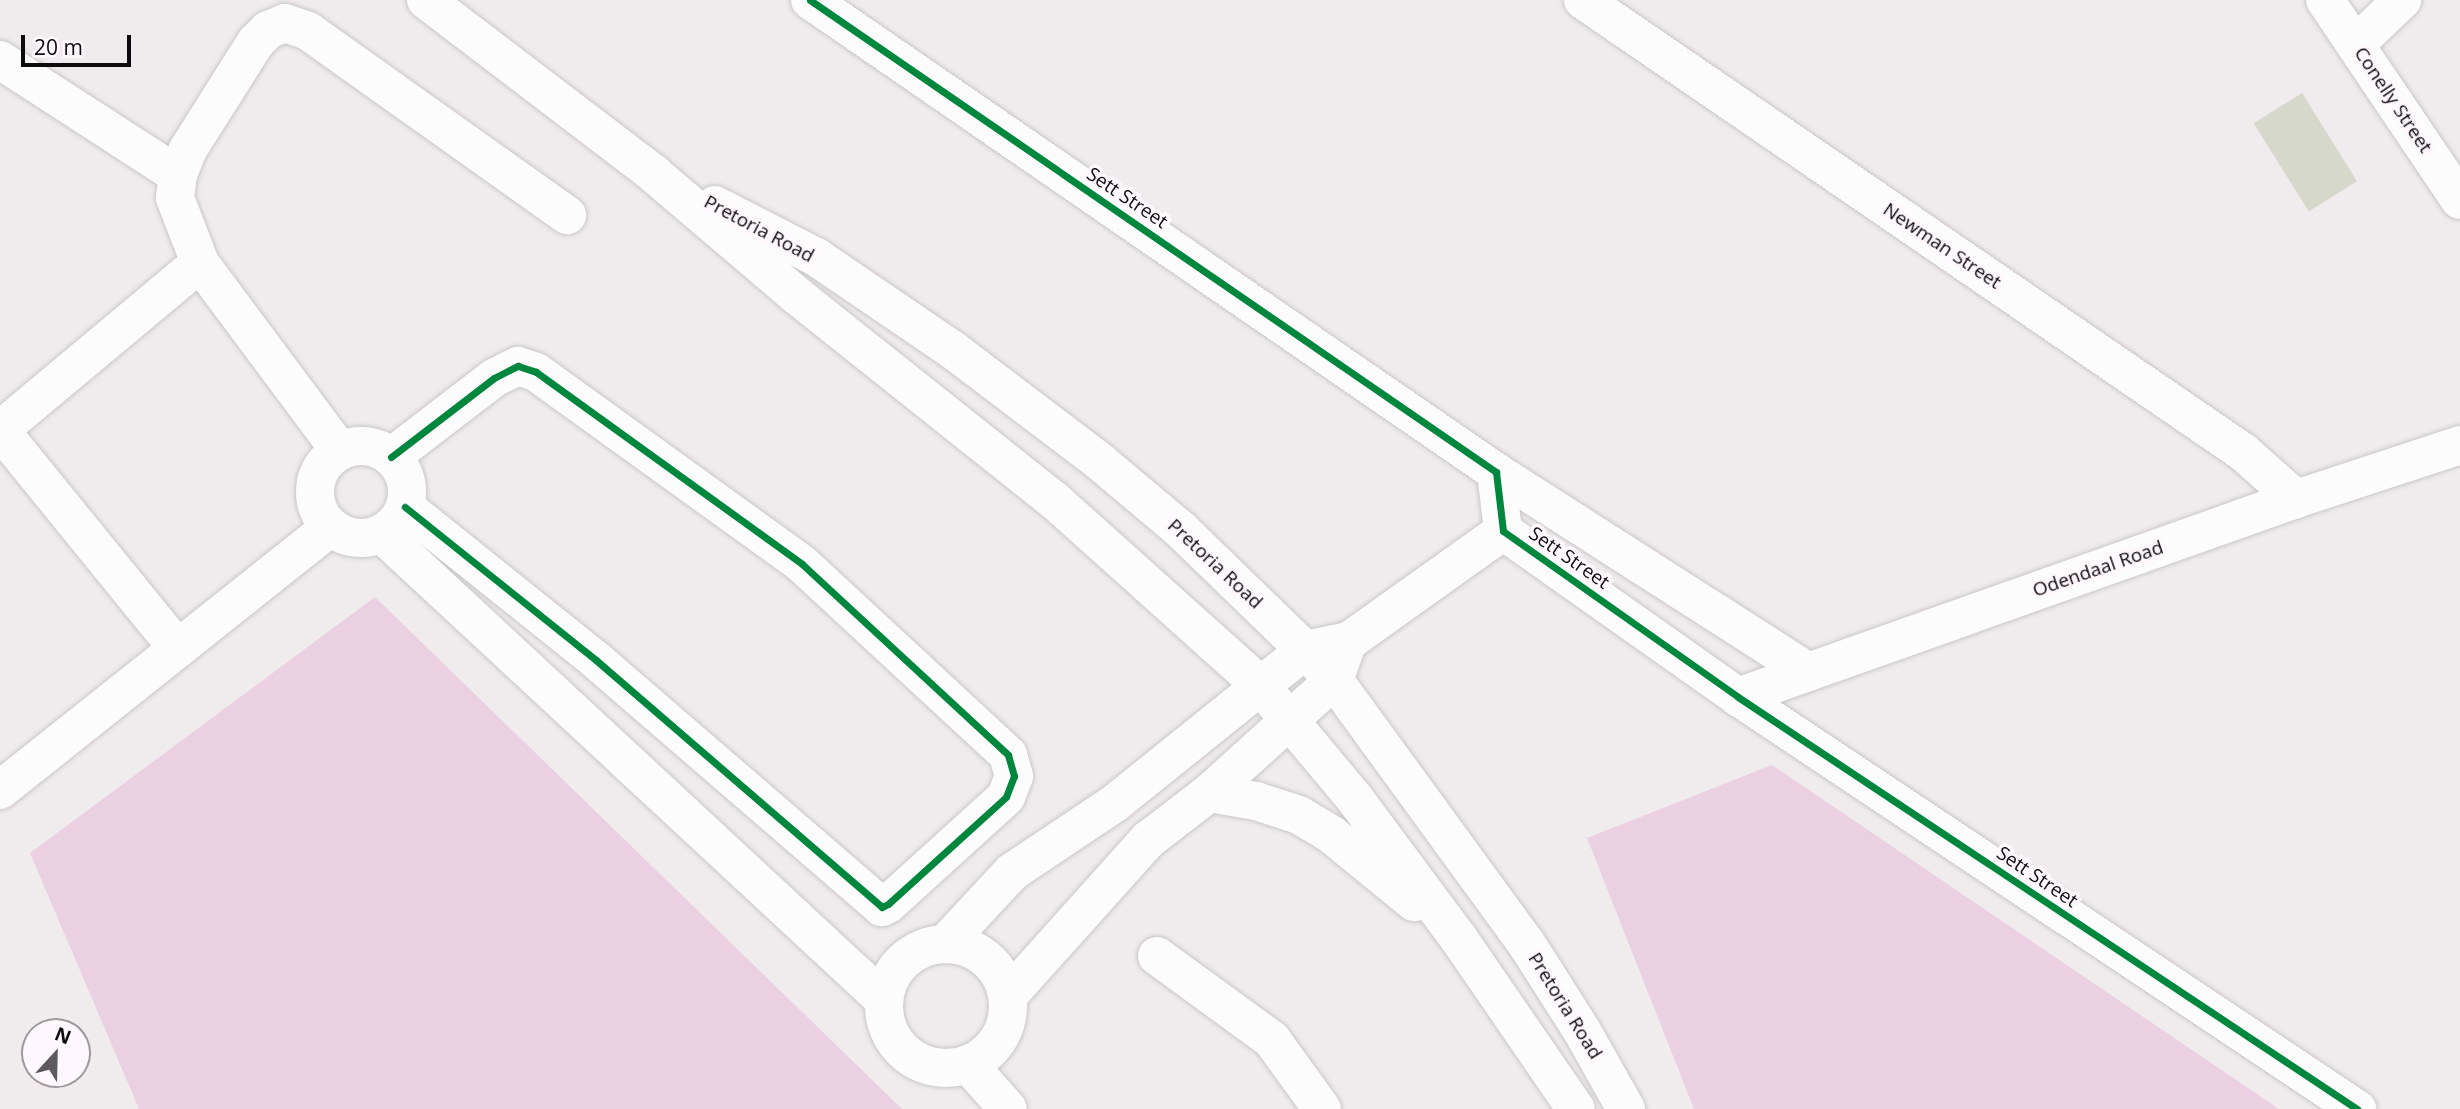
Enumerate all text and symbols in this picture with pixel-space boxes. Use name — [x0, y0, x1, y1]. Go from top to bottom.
scale bar — [24, 21, 135, 65]
text: 20 m — [34, 33, 83, 61]
street label: Conelly Street — [2349, 43, 2437, 157]
street label: Sett Street — [1082, 163, 1172, 233]
street label: Pretoria Road — [700, 190, 818, 268]
street label: Newman Street — [1879, 198, 2005, 294]
street label: Pretoria Road — [1163, 514, 1267, 614]
street label: Sett Street — [1525, 522, 1613, 594]
street label: Odendaal Road — [2030, 536, 2166, 602]
street label: Sett Street — [1992, 842, 2082, 912]
street label: Pretoria Road — [1523, 948, 1607, 1064]
north arrow — [21, 1018, 91, 1088]
text: N — [51, 1020, 75, 1050]

